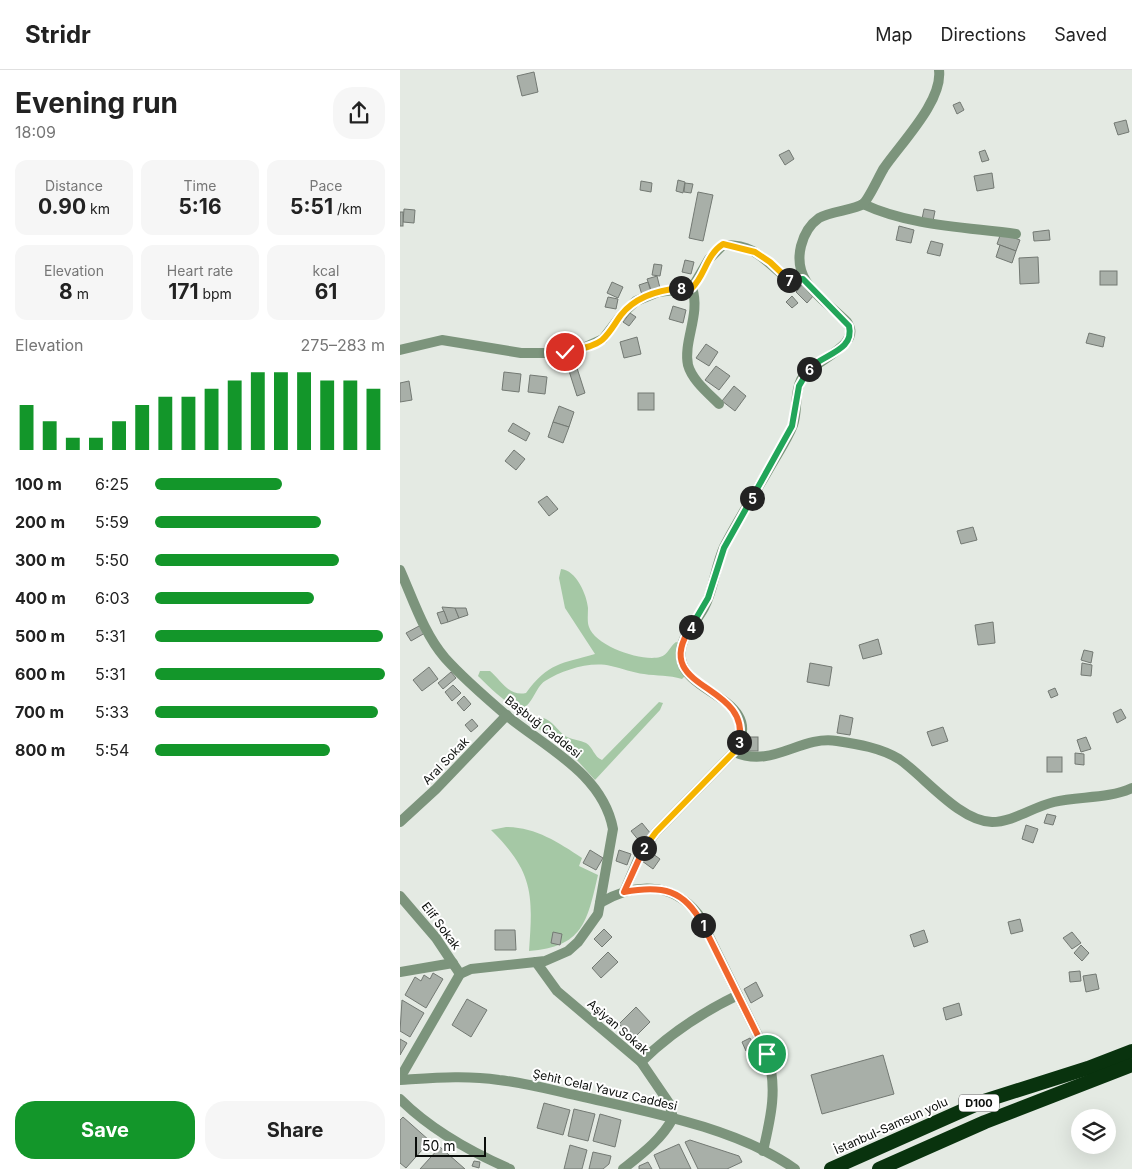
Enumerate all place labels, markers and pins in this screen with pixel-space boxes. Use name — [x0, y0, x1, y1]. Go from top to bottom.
pin: 7 — [776, 268, 802, 292]
pin: 8 — [668, 276, 694, 300]
pin — [544, 331, 586, 373]
pin: 6 — [796, 356, 822, 382]
pin: 5 — [740, 486, 764, 510]
pin: 4 — [678, 614, 704, 640]
pin: 3 — [726, 730, 752, 754]
pin: 2 — [632, 836, 656, 860]
pin: 1 — [690, 912, 716, 938]
pin — [746, 1033, 788, 1075]

